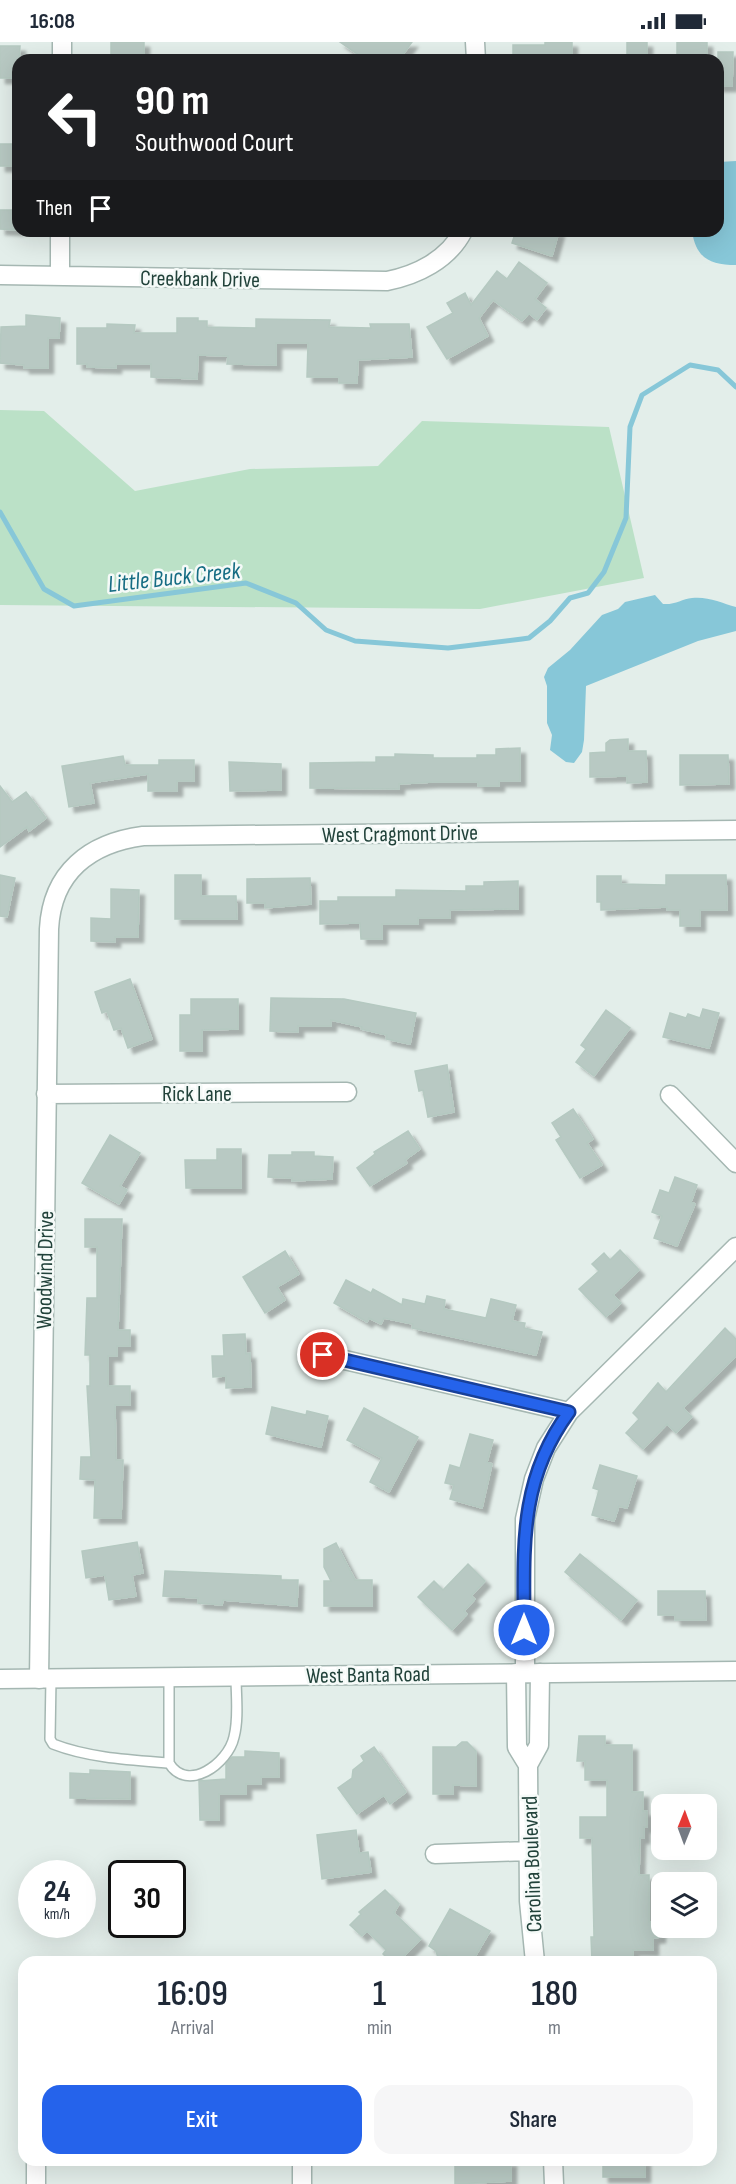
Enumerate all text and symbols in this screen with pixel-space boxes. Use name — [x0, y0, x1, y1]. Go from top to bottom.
text: 16:08 — [30, 8, 75, 35]
text: 90 m — [135, 76, 209, 127]
icon: left — [36, 78, 114, 156]
text: Southwood Court — [135, 127, 294, 159]
icon: arrive — [84, 192, 117, 225]
text: Then — [36, 195, 72, 222]
street label: Creekbank Drive — [140, 265, 260, 294]
water label: Little Buck Creek — [107, 556, 243, 599]
street label: West Cragmont Drive — [322, 820, 478, 849]
street label: Rick Lane — [162, 1081, 232, 1108]
street label: Woodwind Drive — [31, 1211, 60, 1329]
pin — [297, 1329, 348, 1380]
icon: arrive — [306, 1338, 339, 1371]
position arrow — [492, 1598, 556, 1662]
street label: West Banta Road — [306, 1661, 430, 1690]
north arrow — [651, 1794, 717, 1860]
map controls — [651, 1794, 717, 1938]
street label: Carolina Boulevard — [517, 1795, 548, 1933]
speed limit sign: 30 — [108, 1860, 186, 1938]
button: layers — [651, 1872, 717, 1938]
text: 24 — [44, 1874, 70, 1910]
text: km/h — [44, 1905, 70, 1924]
text: 16:09 — [157, 1973, 228, 2016]
text: 1 — [373, 1973, 386, 2016]
text: 180 — [531, 1973, 578, 2016]
text: Arrival — [171, 2016, 214, 2040]
text: min — [367, 2016, 392, 2040]
text: m — [548, 2016, 561, 2040]
button: Exit — [42, 2085, 362, 2154]
button: Share — [374, 2085, 693, 2154]

